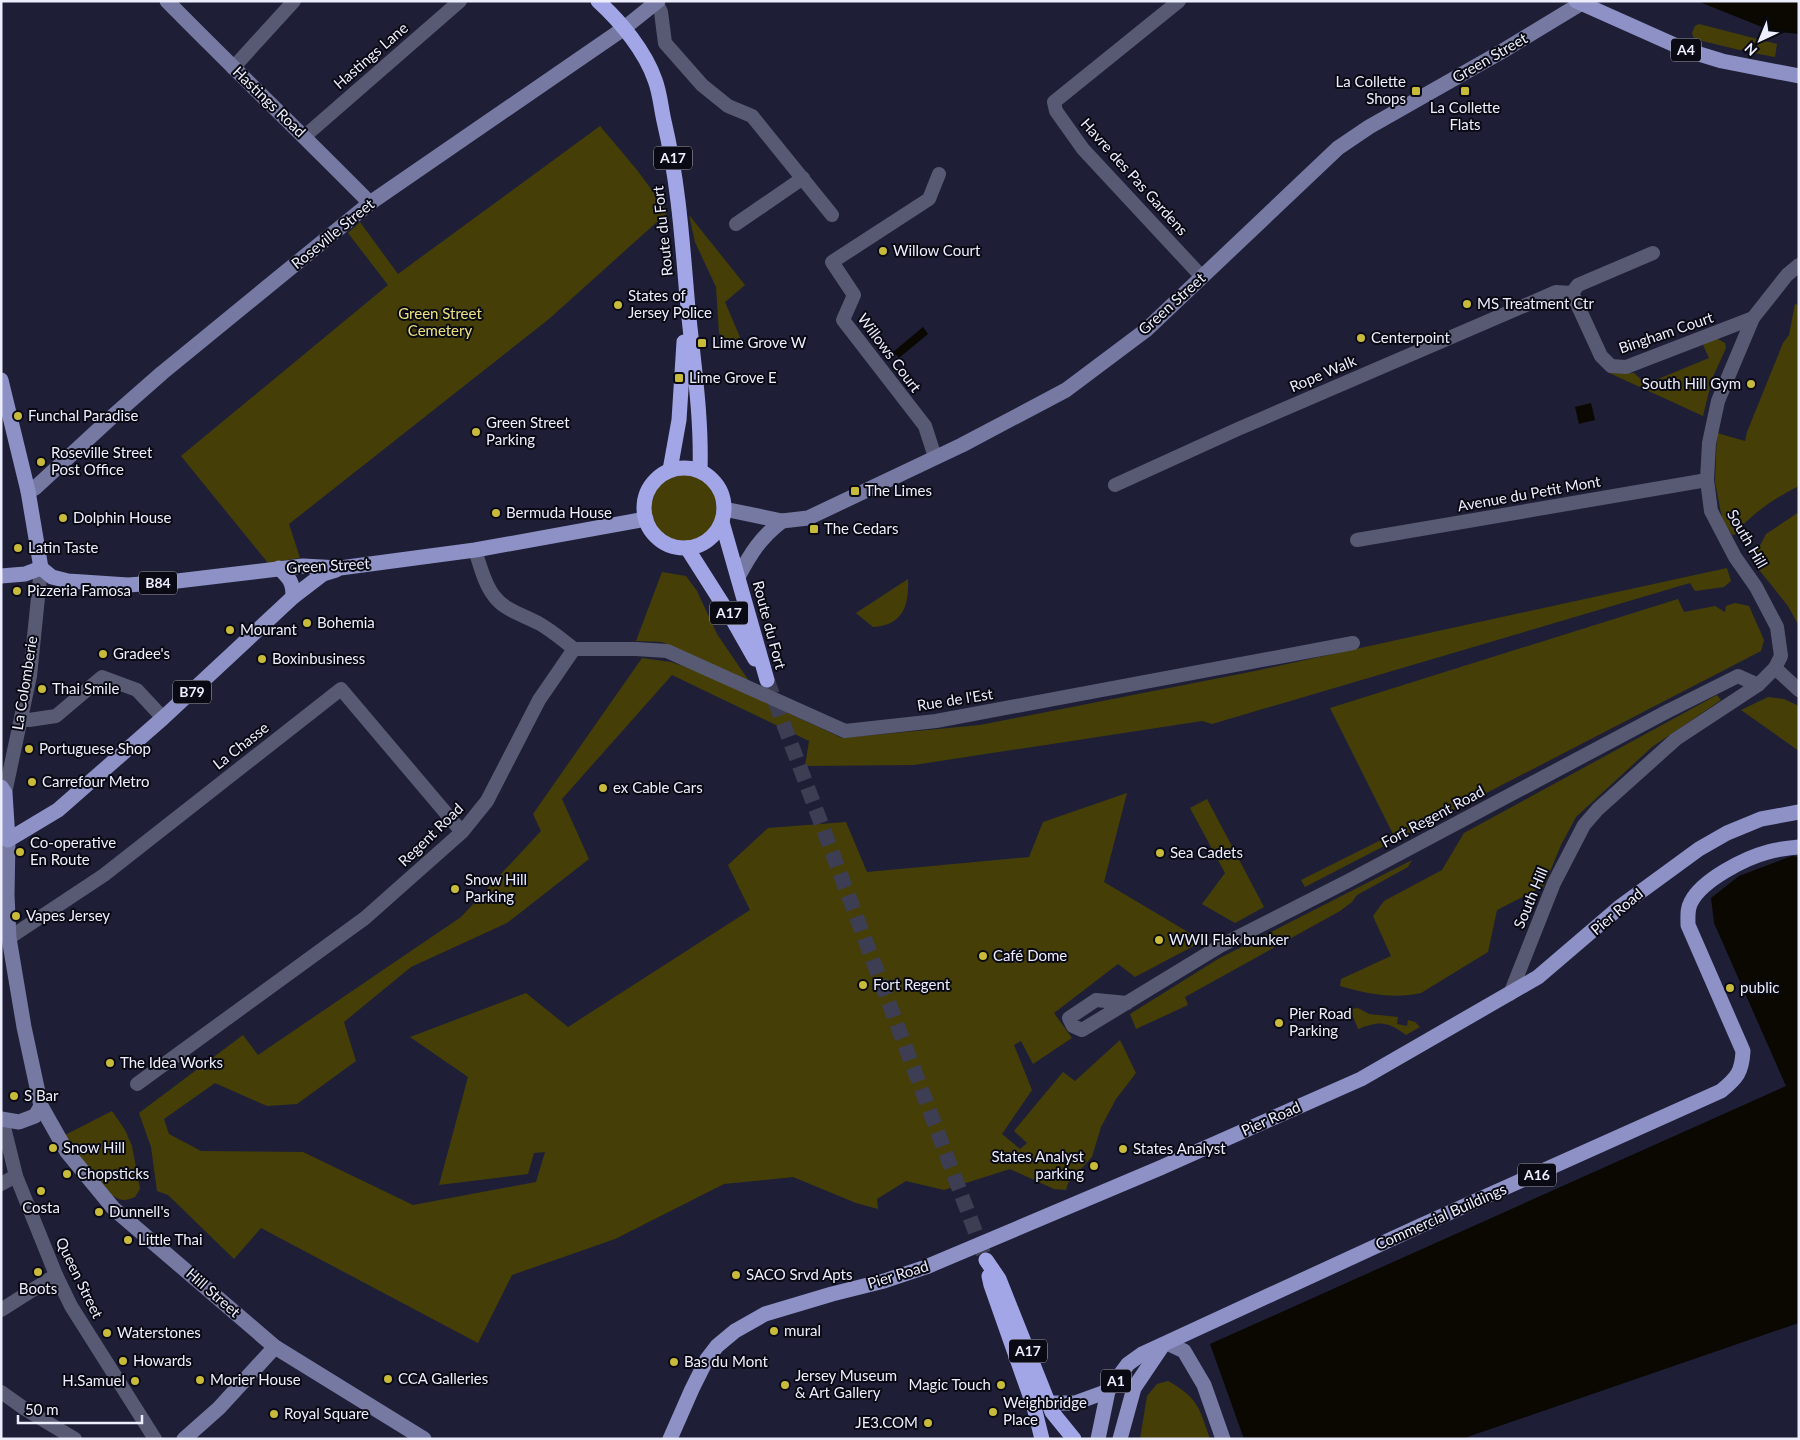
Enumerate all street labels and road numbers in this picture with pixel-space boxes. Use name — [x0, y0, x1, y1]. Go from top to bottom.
street label: Hastings Lane — [330, 18, 411, 92]
street label: Green Street — [1449, 28, 1531, 86]
road number: A4 — [1671, 38, 1701, 62]
street label: Hastings Road — [230, 62, 310, 140]
street label: Havre des Pas Gardens — [1077, 114, 1192, 239]
road number: A17 — [654, 146, 692, 170]
street label: Route du Fort — [648, 184, 676, 277]
street label: Roseville Street — [287, 194, 378, 272]
street label: Green Street — [1134, 268, 1209, 338]
street label: Bingham Court — [1616, 307, 1716, 357]
street label: Willows Court — [854, 309, 926, 396]
street label: Rope Walk — [1287, 351, 1359, 395]
street label: Avenue du Petit Mont — [1456, 471, 1602, 514]
street label: South Hill — [1724, 506, 1772, 571]
street label: Green Street — [286, 554, 371, 576]
road number: B84 — [139, 572, 177, 594]
street label: Route du Fort — [750, 579, 791, 671]
road number: A17 — [710, 602, 748, 624]
street label: La Colomberie — [8, 634, 40, 731]
road number: B79 — [173, 680, 211, 704]
street label: Rue de l'Est — [916, 684, 995, 714]
street label: La Chasse — [209, 718, 272, 773]
street label: Fort Regent Road — [1378, 781, 1487, 851]
street label: Regent Road — [394, 799, 466, 870]
street label: South Hill — [1509, 864, 1551, 931]
street label: Pier Road — [1587, 884, 1646, 938]
street label: Pier Road — [1238, 1097, 1303, 1139]
road number: A16 — [1518, 1164, 1556, 1186]
street label: Commercial Buildings — [1372, 1179, 1509, 1253]
street label: Queen Street — [53, 1234, 108, 1322]
street label: Pier Road — [865, 1256, 930, 1292]
street label: Hill Street — [183, 1264, 245, 1321]
road number: A17 — [1009, 1340, 1047, 1362]
road number: A1 — [1101, 1370, 1131, 1392]

